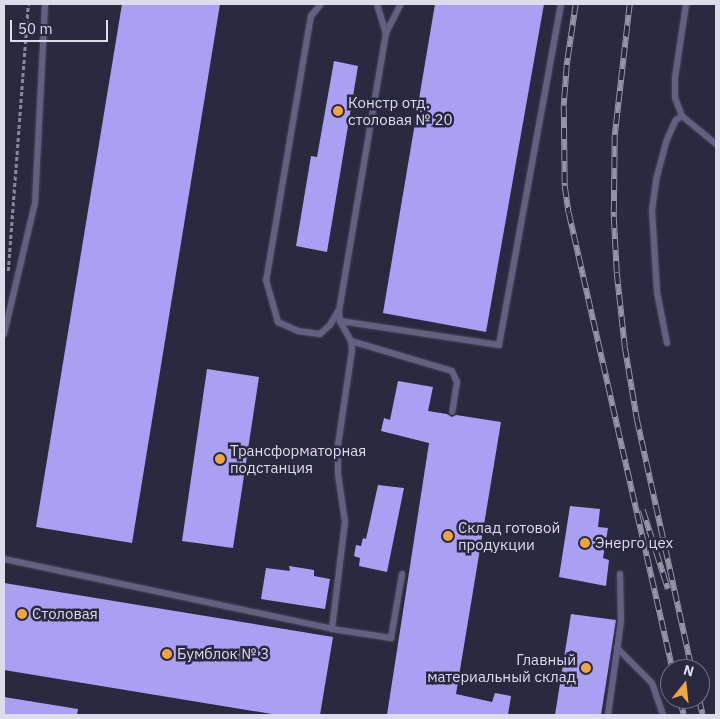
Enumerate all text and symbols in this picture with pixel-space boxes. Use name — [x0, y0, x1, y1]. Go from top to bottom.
scale bar — [12, 10, 110, 42]
text: 50 m — [18, 19, 53, 38]
place label: Констр отд. столовая № 20 — [348, 93, 453, 128]
marker: Констр отд. столовая № 20 — [332, 105, 344, 117]
place label: Трансформаторная подстанция — [230, 441, 366, 476]
marker: Трансформаторная подстанция — [214, 453, 226, 465]
place label: Склад готовой продукции — [458, 518, 560, 553]
marker: Склад готовой продукции — [442, 530, 454, 542]
place label: Энерго цех — [595, 534, 673, 552]
marker: Энерго цех — [579, 537, 591, 549]
place label: Столовая — [32, 605, 98, 623]
marker: Столовая — [16, 608, 28, 620]
place label: Бумблок № 3 — [177, 645, 269, 663]
marker: Бумблок № 3 — [161, 648, 173, 660]
place label: Главный материальный склад — [427, 650, 576, 685]
north arrow — [660, 659, 710, 709]
text: N — [681, 660, 696, 681]
marker: Главный материальный склад — [580, 662, 592, 674]

